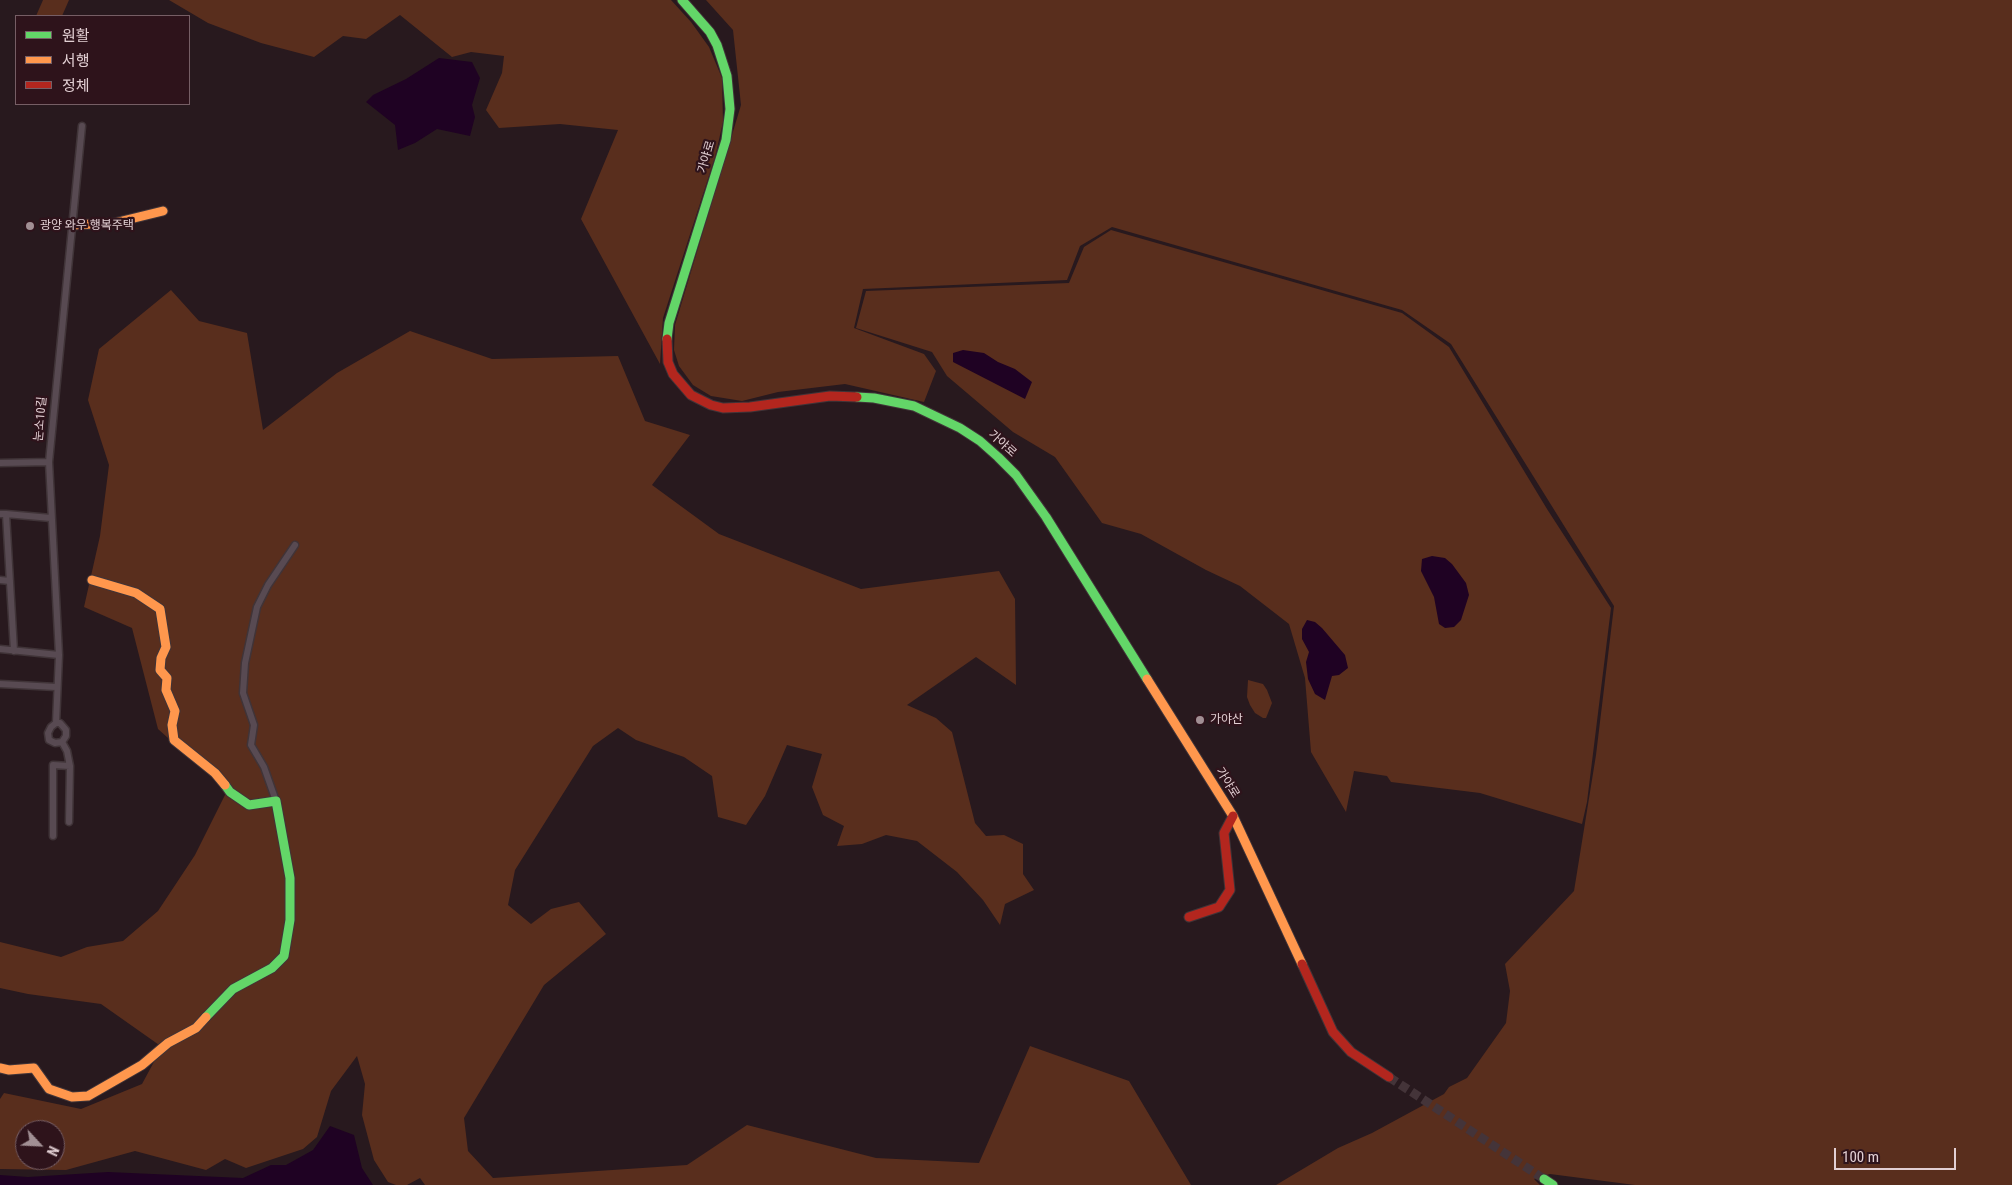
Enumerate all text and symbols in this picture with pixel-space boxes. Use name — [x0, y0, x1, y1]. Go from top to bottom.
legend — [15, 15, 190, 105]
text: 원활 — [62, 27, 90, 45]
text: 서행 — [62, 52, 90, 70]
text: 정체 — [62, 77, 90, 95]
street label: 가야로 — [696, 139, 718, 175]
place label: 광양 와우 행복주택 — [40, 219, 134, 233]
marker: 광양 와우 행복주택 — [24, 220, 36, 232]
street label: 눈소10길 — [32, 396, 50, 442]
street label: 가야로 — [985, 428, 1019, 460]
place label: 가야산 — [1210, 713, 1243, 727]
marker: 가야산 — [1194, 714, 1206, 726]
street label: 가야로 — [1212, 765, 1242, 801]
north arrow — [15, 1120, 65, 1170]
scale bar — [1837, 1138, 1960, 1170]
text: N — [44, 1144, 62, 1158]
text: 100 m — [1842, 1148, 1879, 1166]

